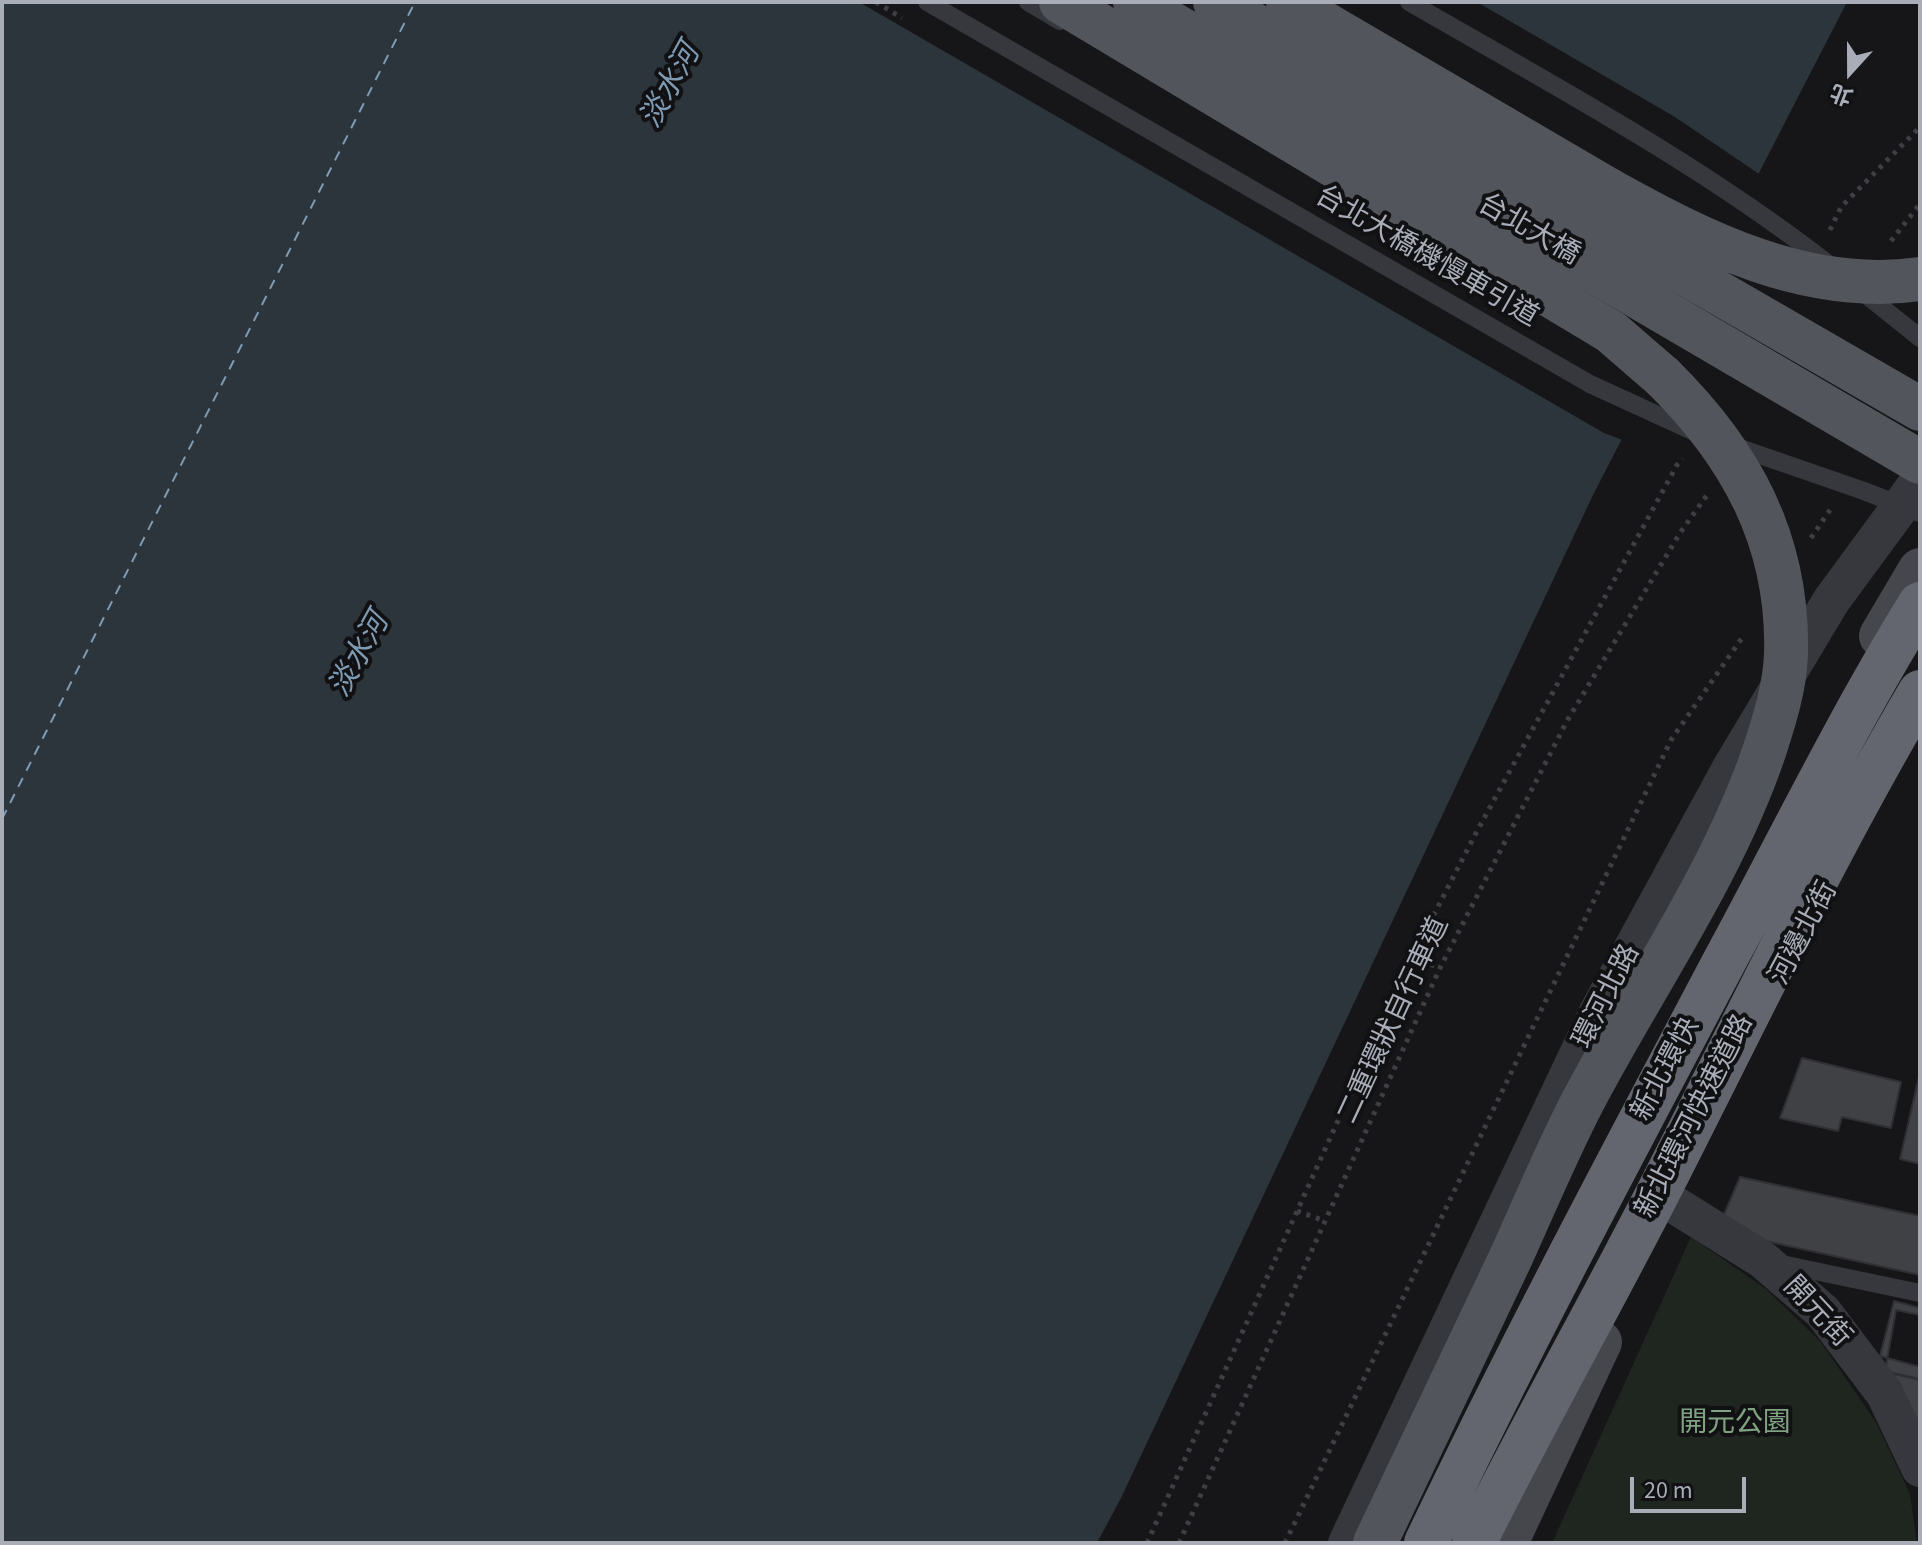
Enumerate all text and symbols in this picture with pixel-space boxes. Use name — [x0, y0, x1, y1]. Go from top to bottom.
north arrow — [1810, 32, 1890, 112]
water label: 淡水河 — [634, 39, 710, 135]
text: 北 — [1825, 76, 1857, 113]
street label: 台北大橋機慢車引道 — [1308, 180, 1544, 336]
street label: 台北大橋 — [1471, 188, 1585, 274]
water label: 淡水河 — [323, 608, 399, 704]
street label: 河邊北街 — [1764, 877, 1846, 991]
street label: 二重環狀自行車道 — [1332, 912, 1458, 1130]
street label: 環河北路 — [1568, 939, 1648, 1055]
street label: 新北環河快速道路 — [1630, 1010, 1762, 1224]
street label: 新北環快 — [1626, 1013, 1708, 1127]
street label: 開元街 — [1775, 1271, 1857, 1355]
park label: 開元公園 — [1679, 1408, 1791, 1442]
scale bar — [1634, 1461, 1750, 1511]
text: 20 m — [1644, 1473, 1693, 1508]

